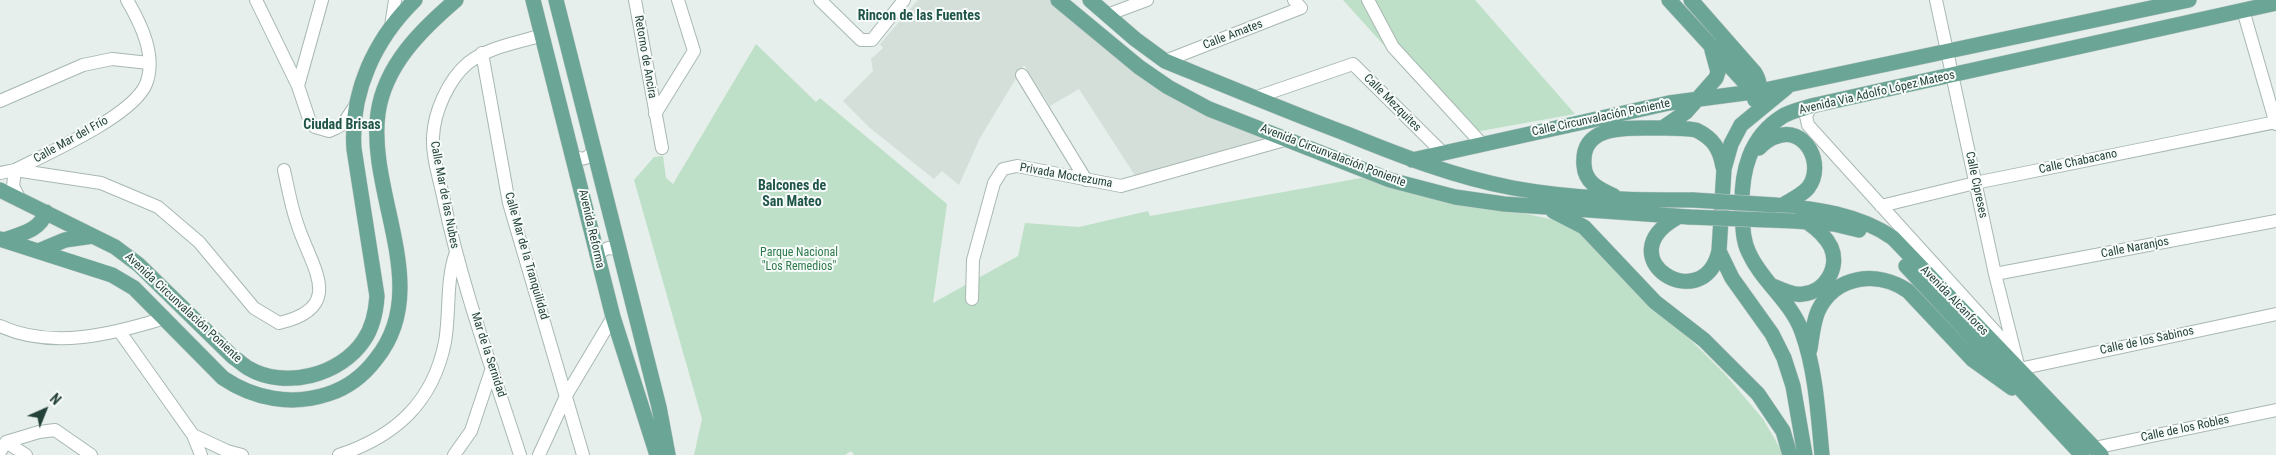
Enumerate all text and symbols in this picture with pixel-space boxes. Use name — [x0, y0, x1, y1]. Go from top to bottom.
district label: Rincon de las Fuentes — [858, 8, 980, 24]
street label: Retorno de Ancira — [631, 14, 659, 100]
street label: Calle Amates — [1201, 17, 1265, 53]
street label: Avenida Via Adolfo López Mateos — [1798, 68, 1956, 118]
street label: Calle Mezquites — [1360, 71, 1424, 135]
street label: Calle Circunvalación Poniente — [1531, 96, 1671, 140]
street label: Calle Mar del Frío — [31, 114, 111, 166]
district label: Ciudad Brisas — [303, 117, 381, 133]
street label: Avenida Circunvalación Poniente — [1258, 122, 1408, 190]
street label: Calle Mar de las Nubes — [427, 140, 461, 250]
street label: Calle Chabacano — [2038, 147, 2118, 177]
street label: Calle Cipreses — [1962, 150, 1990, 220]
street label: Privada Moctezuma — [1018, 161, 1114, 191]
district label: Balcones de San Mateo — [758, 178, 826, 210]
street label: Avenida Reforma — [575, 188, 607, 270]
street label: Calle Mar de la Tranquilidad — [501, 191, 551, 321]
street label: Calle Naranjos — [2100, 234, 2170, 262]
park label: Parque Nacional "Los Remedios" — [760, 246, 838, 274]
street label: Avenida Circunvalación Poniente — [122, 250, 244, 366]
street label: Avenida Alcanfores — [1917, 263, 1991, 339]
street label: Mar de la Sernidad — [467, 311, 509, 399]
street label: Calle de los Sabinos — [2099, 324, 2195, 358]
north arrow — [20, 385, 70, 435]
text: N — [47, 390, 64, 408]
street label: Calle de los Robles — [2140, 413, 2230, 445]

